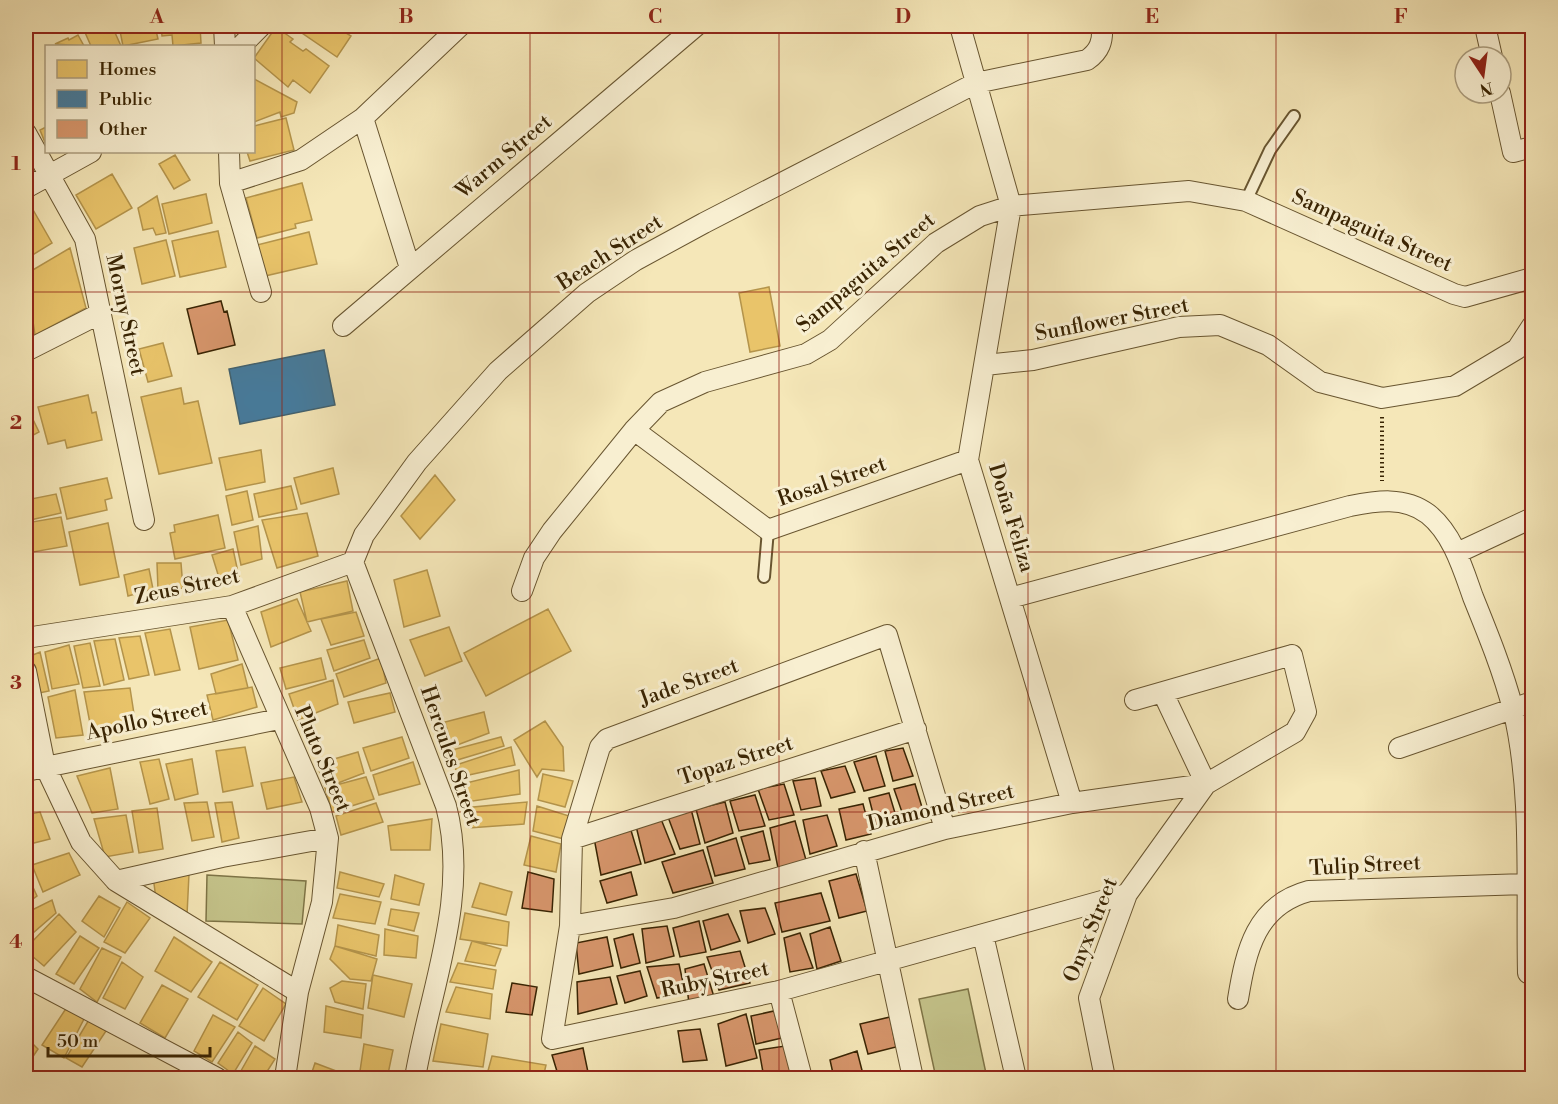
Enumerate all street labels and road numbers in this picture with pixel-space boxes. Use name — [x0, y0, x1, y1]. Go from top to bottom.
street label: Warm Street — [450, 109, 558, 205]
street label: Sampaguita Street — [1288, 184, 1457, 278]
street label: Sampaguita Street — [791, 207, 941, 339]
street label: Beach Street — [552, 209, 668, 297]
street label: Morny Street — [99, 252, 151, 379]
street label: Sunflower Street — [1033, 292, 1192, 348]
street label: Rosal Street — [774, 451, 890, 513]
street label: Doña Feliza — [982, 460, 1040, 576]
street label: Zeus Street — [132, 563, 242, 611]
street label: Jade Street — [635, 653, 743, 713]
street label: Hercules Street — [414, 683, 486, 830]
street label: Apollo Street — [83, 695, 211, 747]
street label: Pluto Street — [288, 702, 356, 817]
street label: Topaz Street — [675, 730, 797, 792]
street label: Diamond Street — [865, 778, 1017, 838]
street label: Tulip Street — [1309, 850, 1422, 882]
street label: Onyx Street — [1058, 873, 1124, 986]
street label: Ruby Street — [659, 956, 772, 1004]

